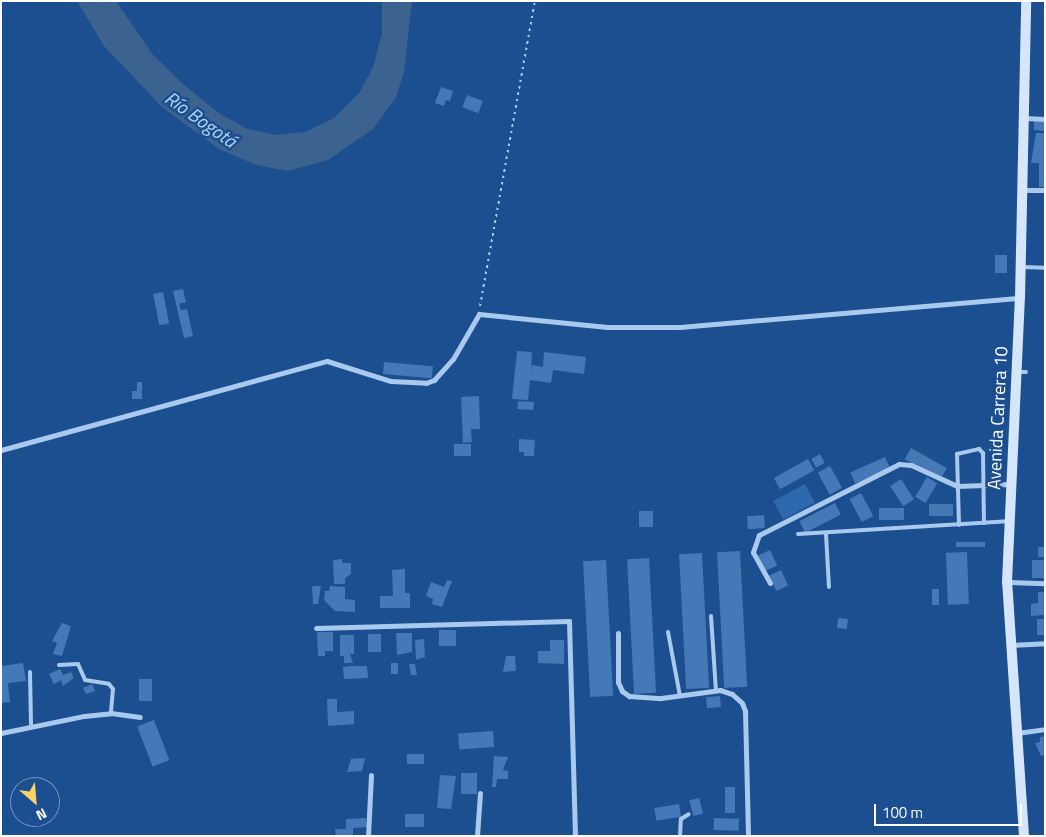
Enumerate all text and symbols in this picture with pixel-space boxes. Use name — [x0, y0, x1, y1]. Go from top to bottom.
water label: Río Bogotá — [161, 86, 241, 152]
street label: Avenida Carrera 10 — [983, 346, 1013, 490]
north arrow — [10, 777, 60, 827]
scale bar — [876, 794, 1024, 826]
text: 100 m — [882, 801, 923, 824]
text: N — [33, 803, 51, 826]

